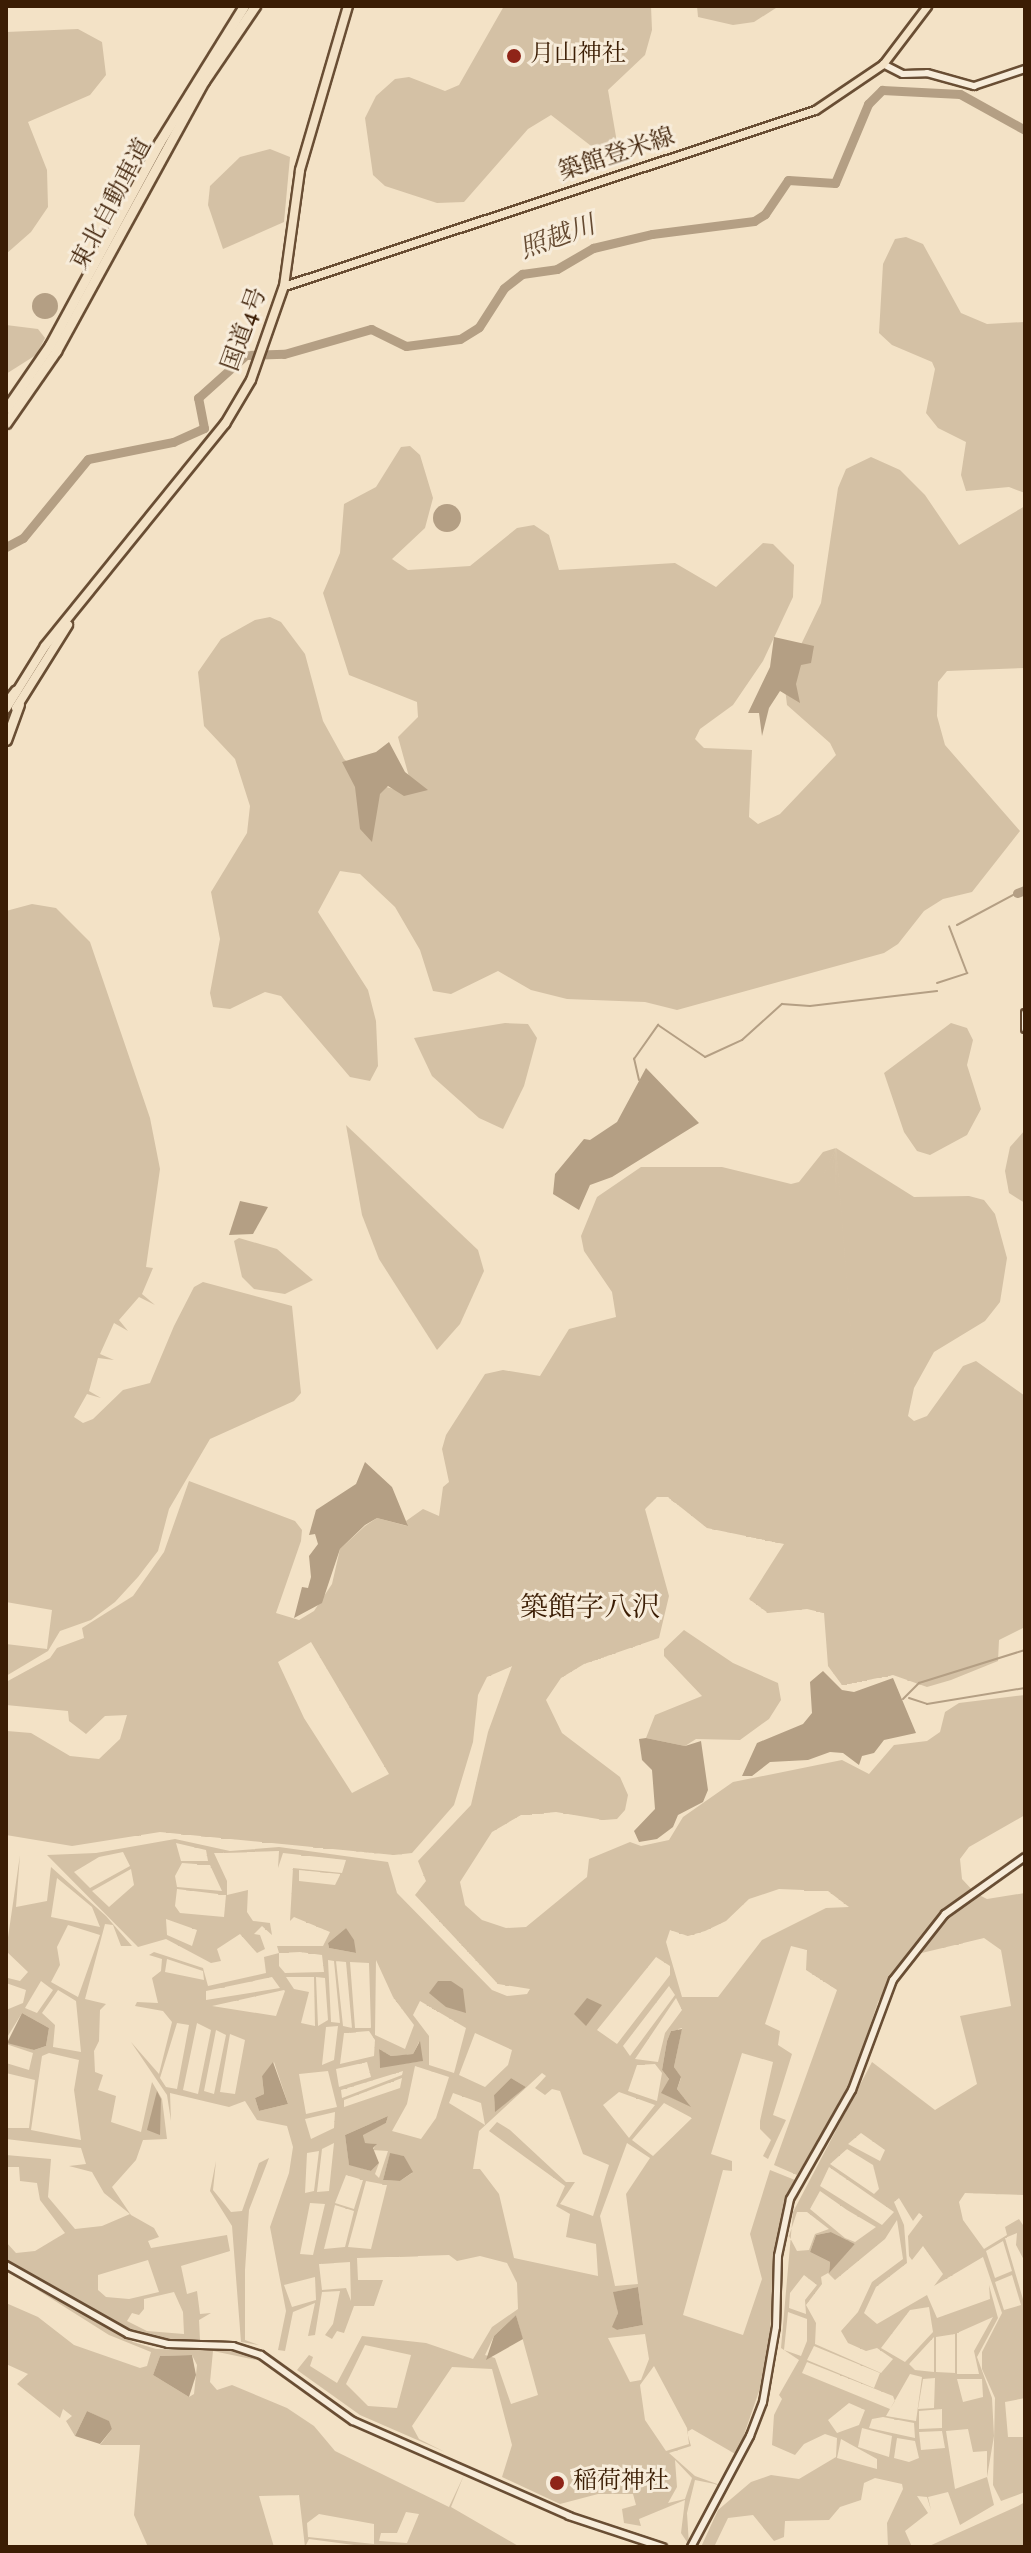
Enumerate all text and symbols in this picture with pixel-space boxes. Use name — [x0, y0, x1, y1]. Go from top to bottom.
place label: 月山神社 — [530, 42, 626, 70]
marker: 月山神社 — [505, 47, 523, 65]
street label: 築館登米線 — [555, 124, 679, 188]
street label: 東北自動車道 — [66, 135, 160, 275]
water label: 照越川 — [516, 211, 600, 267]
street label: 国道4号 — [218, 285, 274, 375]
district label: 築館字八沢 — [520, 1592, 660, 1626]
place label: 稲荷神社 — [573, 2469, 669, 2497]
marker: 稲荷神社 — [548, 2474, 566, 2492]

